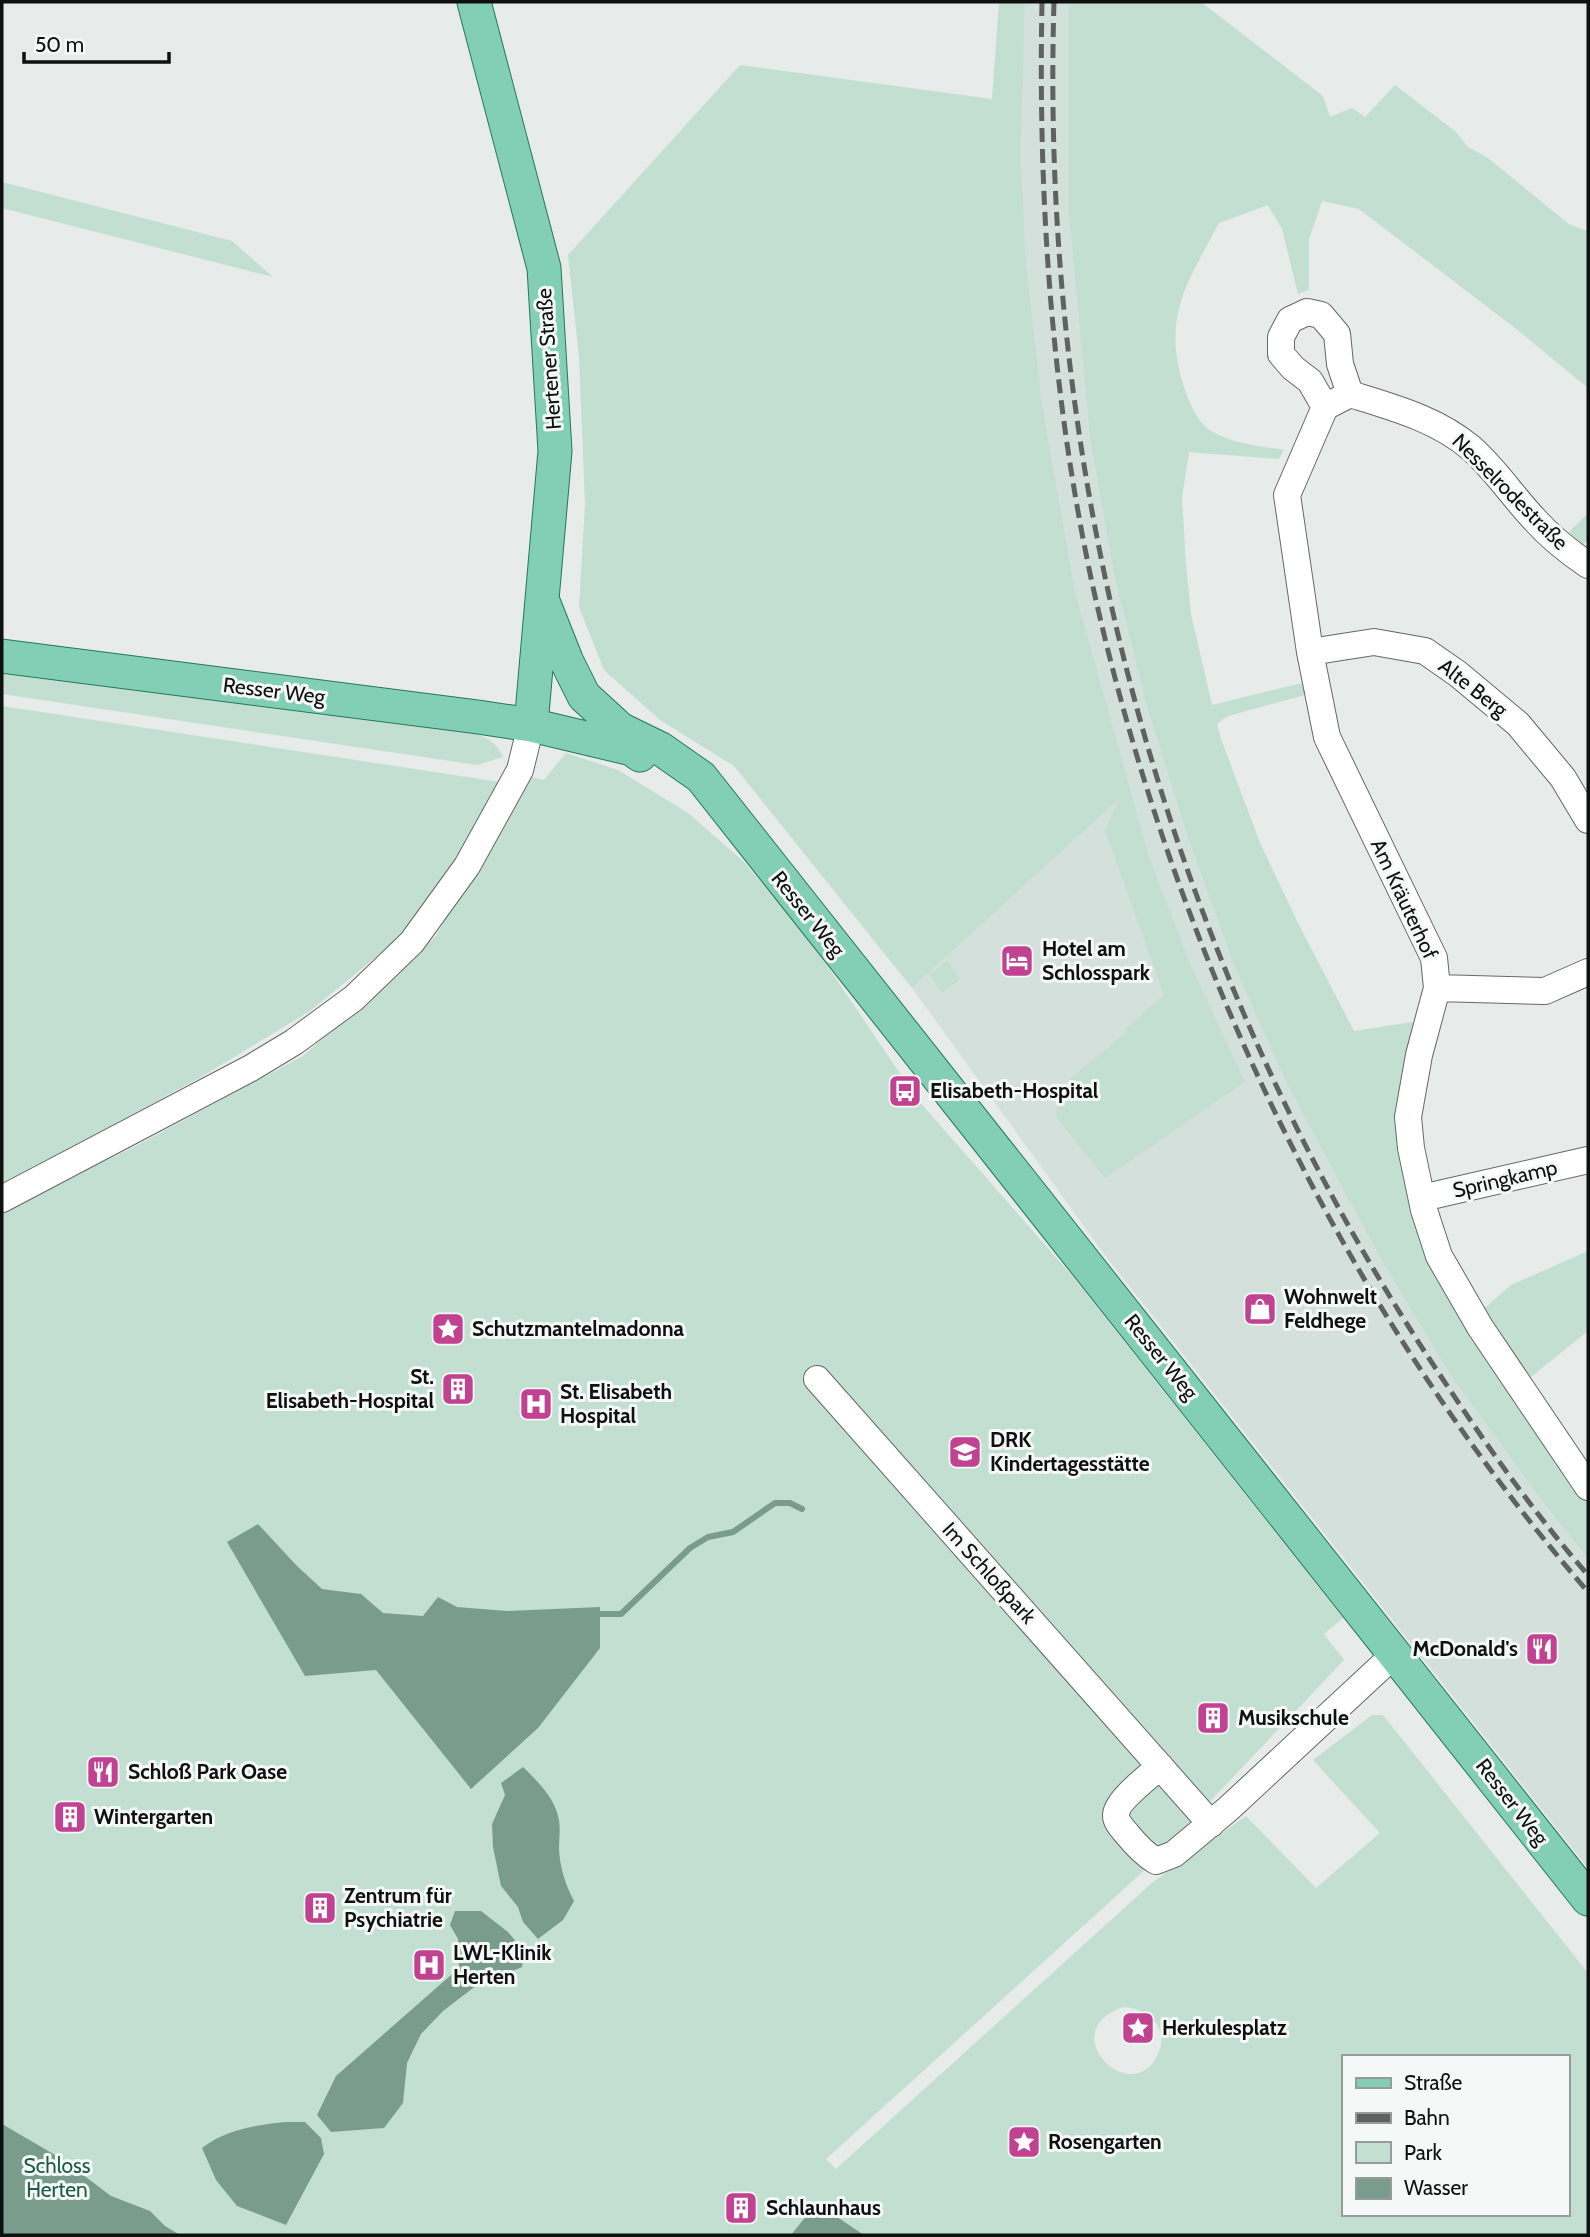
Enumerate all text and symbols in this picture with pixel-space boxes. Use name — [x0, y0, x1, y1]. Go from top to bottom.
scale bar — [24, 21, 170, 65]
text: 50 m — [35, 32, 84, 57]
street label: Hertener Straße — [531, 287, 566, 431]
street label: Nesselrodestraße — [1447, 428, 1574, 555]
street label: Alte Berg — [1434, 653, 1513, 723]
street label: Resser Weg — [222, 672, 327, 709]
street label: Am Kräuterhof — [1366, 835, 1443, 963]
street label: Resser Weg — [766, 866, 851, 962]
place label: Hotel am Schlosspark — [1042, 936, 1151, 985]
hotel icon: Hotel am Schlosspark — [998, 942, 1036, 980]
bus stop icon: Elisabeth-Hospital — [886, 1072, 924, 1110]
place label: Elisabeth-Hospital — [930, 1078, 1099, 1103]
street label: Springkamp — [1450, 1154, 1560, 1203]
place label: Wohnwelt Feldhege — [1284, 1284, 1377, 1333]
shop icon: Wohnwelt Feldhege — [1241, 1290, 1279, 1328]
street label: Resser Weg — [1119, 1309, 1204, 1405]
place icon: Schutzmantelmadonna — [429, 1310, 467, 1348]
place label: Schutzmantelmadonna — [472, 1316, 685, 1341]
place label: St. Elisabeth-Hospital — [266, 1364, 434, 1413]
building icon: St. Elisabeth-Hospital — [439, 1370, 477, 1408]
place label: St. Elisabeth Hospital — [560, 1379, 672, 1428]
hospital icon: St. Elisabeth Hospital — [517, 1385, 555, 1423]
place label: DRK Kindertagesstätte — [990, 1427, 1150, 1476]
school or university icon: DRK Kindertagesstätte — [946, 1433, 984, 1471]
street label: Im Schloßpark — [937, 1517, 1042, 1629]
restaurant icon: McDonald's — [1523, 1630, 1561, 1668]
place label: McDonald's — [1412, 1636, 1518, 1661]
building icon: Musikschule — [1194, 1699, 1232, 1737]
place label: Musikschule — [1238, 1705, 1349, 1730]
restaurant icon: Schloß Park Oase — [84, 1753, 122, 1791]
street label: Resser Weg — [1471, 1754, 1554, 1850]
place label: Schloß Park Oase — [128, 1759, 287, 1784]
building icon: Wintergarten — [51, 1798, 89, 1836]
place label: Wintergarten — [94, 1804, 213, 1829]
place label: Zentrum für Psychiatrie — [344, 1883, 452, 1932]
building icon: Zentrum für Psychiatrie — [301, 1889, 339, 1927]
place label: LWL-Klinik Herten — [453, 1940, 552, 1989]
hospital icon: LWL-Klinik Herten — [410, 1946, 448, 1984]
place icon: Herkulesplatz — [1119, 2009, 1157, 2047]
place label: Herkulesplatz — [1162, 2015, 1287, 2040]
legend — [1342, 2055, 1569, 2216]
text: Straße — [1404, 2070, 1463, 2095]
text: Bahn — [1404, 2105, 1450, 2130]
place icon: Rosengarten — [1005, 2123, 1043, 2161]
place label: Rosengarten — [1048, 2129, 1162, 2154]
text: Park — [1404, 2140, 1442, 2165]
park label: Schloss Herten — [24, 2153, 91, 2202]
text: Wasser — [1404, 2175, 1468, 2200]
building icon: Schlaunhaus — [722, 2189, 760, 2227]
place label: Schlaunhaus — [766, 2195, 881, 2220]

